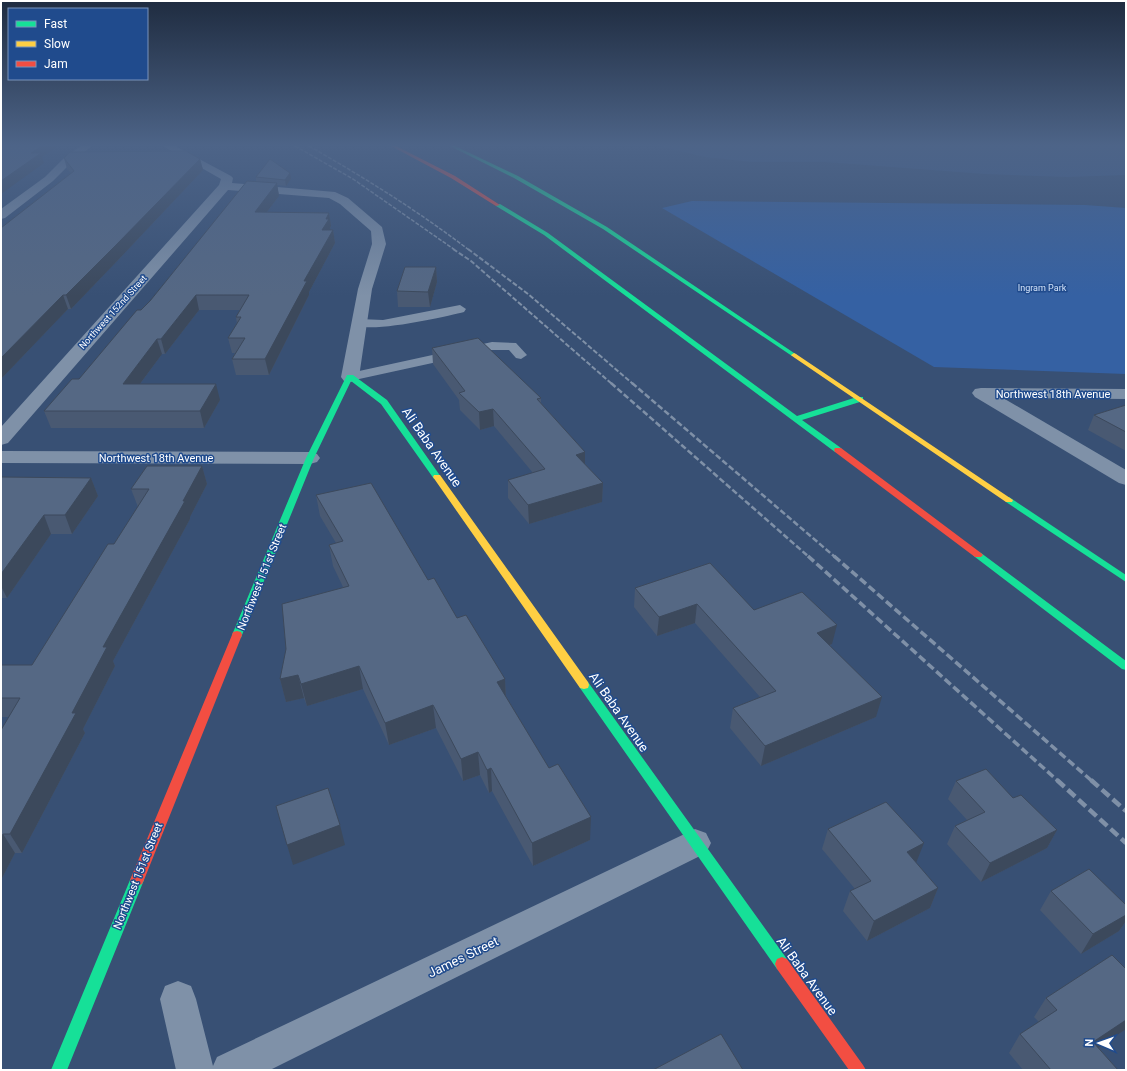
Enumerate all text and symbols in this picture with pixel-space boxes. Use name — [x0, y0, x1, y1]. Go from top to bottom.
legend — [8, 8, 148, 80]
text: Fast — [44, 17, 67, 31]
text: Slow — [44, 37, 70, 51]
text: Jam — [44, 57, 68, 71]
street label: Northwest 152nd Street — [77, 273, 149, 351]
park label: Ingram Park — [1018, 283, 1067, 293]
street label: Northwest 18th Avenue — [996, 388, 1110, 401]
street label: Ali Baba Avenue — [399, 404, 465, 490]
street label: Northwest 18th Avenue — [99, 452, 213, 465]
street label: Northwest 151st Street — [235, 522, 289, 632]
street label: Ali Baba Avenue — [586, 669, 652, 755]
street label: Northwest 151st Street — [111, 821, 165, 931]
street label: James Street — [425, 933, 501, 981]
street label: Ali Baba Avenue — [774, 934, 841, 1018]
north arrow — [1079, 1023, 1119, 1063]
text: N — [1083, 1038, 1096, 1047]

